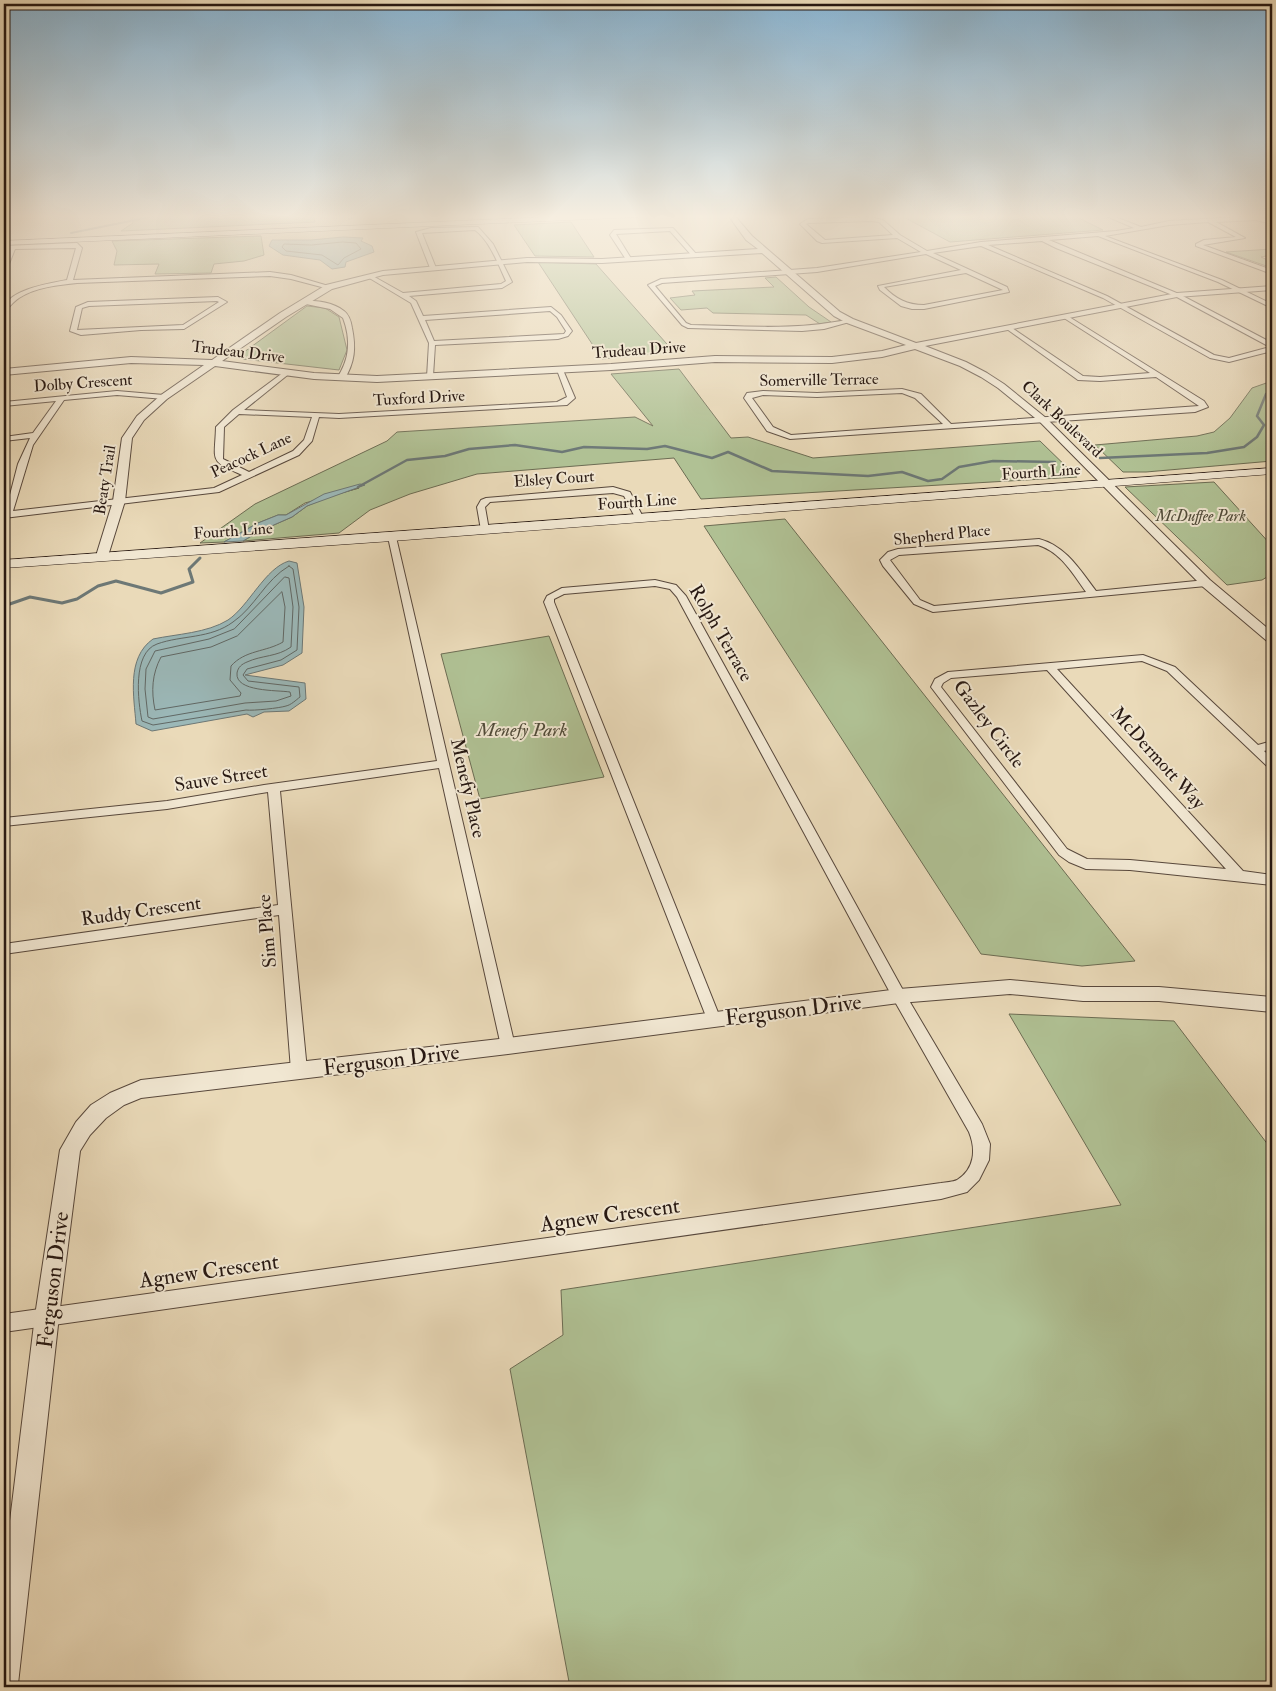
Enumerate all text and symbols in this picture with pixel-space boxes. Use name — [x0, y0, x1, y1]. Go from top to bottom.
street label: Trudeau Drive — [190, 336, 286, 368]
street label: Trudeau Drive — [592, 337, 687, 363]
street label: Somerville Terrace — [759, 369, 879, 391]
street label: Dolby Crescent — [33, 370, 133, 396]
street label: Clark Boulevard — [1017, 376, 1107, 462]
street label: Tuxford Drive — [372, 386, 466, 410]
street label: Peacock Lane — [207, 427, 295, 482]
street label: Beaty Trail — [90, 444, 120, 516]
street label: Fourth Line — [1001, 459, 1082, 485]
street label: Elsley Court — [513, 466, 595, 492]
street label: Fourth Line — [597, 489, 678, 515]
park label: McDuffee Park — [1155, 506, 1247, 526]
street label: Fourth Line — [193, 518, 274, 544]
street label: Shepherd Place — [893, 520, 992, 551]
street label: Rolph Terrace — [683, 580, 758, 686]
street label: Gazley Circle — [948, 675, 1030, 773]
street label: McDermott Way — [1106, 702, 1211, 815]
park label: Menefy Park — [476, 718, 567, 742]
street label: Menefy Place — [445, 736, 491, 840]
street label: Sauve Street — [173, 759, 269, 797]
street label: Ruddy Crescent — [79, 891, 203, 931]
street label: Sim Place — [252, 893, 282, 969]
street label: Ferguson Drive — [723, 988, 863, 1032]
street label: Ferguson Drive — [321, 1038, 461, 1082]
street label: Agnew Crescent — [537, 1191, 682, 1239]
street label: Ferguson Drive — [31, 1210, 75, 1350]
street label: Agnew Crescent — [136, 1247, 281, 1295]

